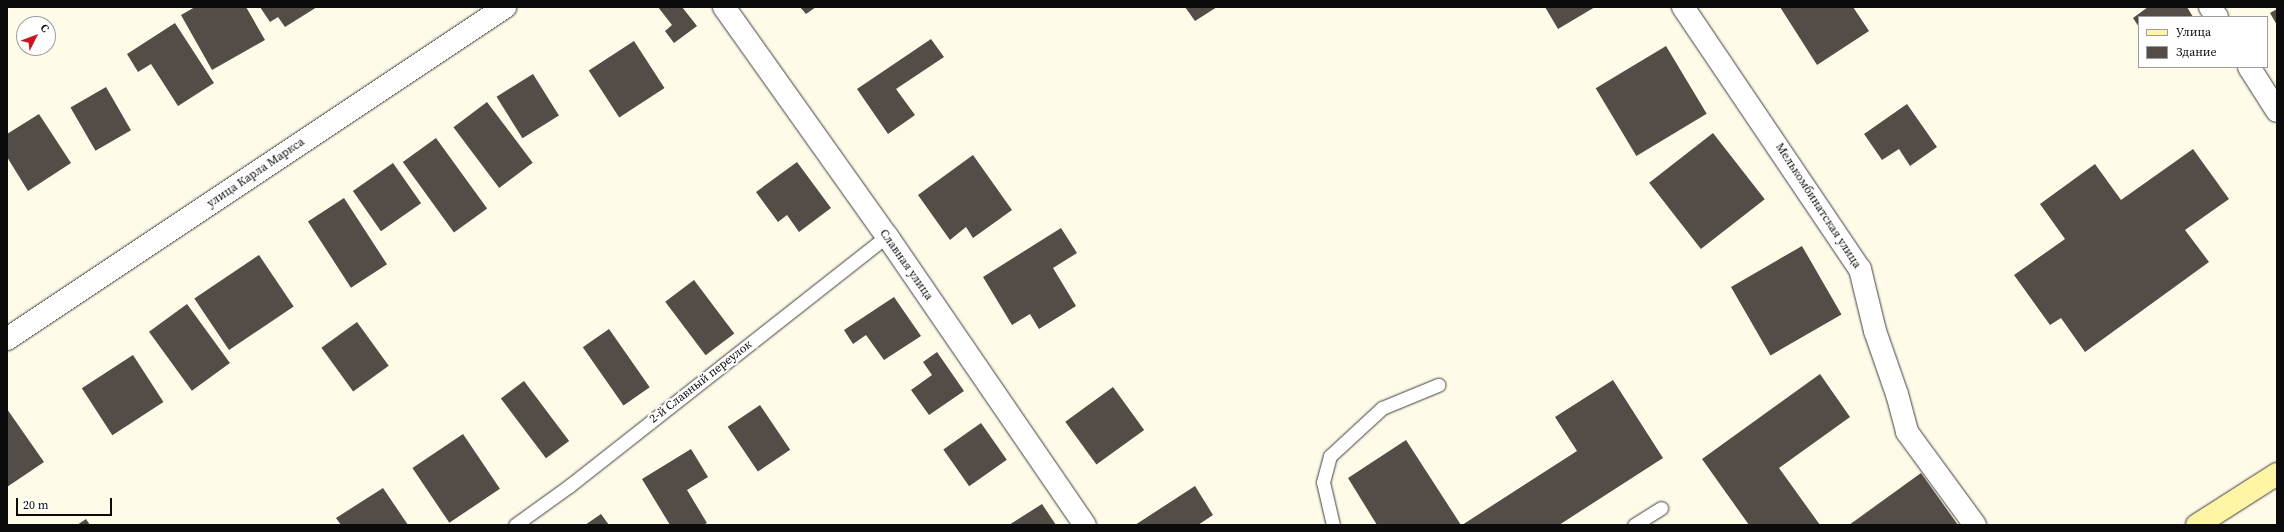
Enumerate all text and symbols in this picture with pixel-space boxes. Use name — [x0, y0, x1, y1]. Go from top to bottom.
north arrow — [16, 16, 56, 56]
legend — [2138, 16, 2268, 68]
text: С — [37, 21, 52, 36]
text: Улица — [2176, 24, 2211, 40]
text: Здание — [2176, 44, 2217, 60]
street label: улица Карла Маркса — [204, 135, 308, 211]
street label: Мелькомбинатская улица — [1772, 141, 1864, 271]
street label: Славная улица — [876, 227, 936, 303]
street label: 2-й Славный переулок — [647, 338, 755, 426]
scale bar — [18, 490, 114, 516]
text: 20 m — [23, 497, 49, 513]

